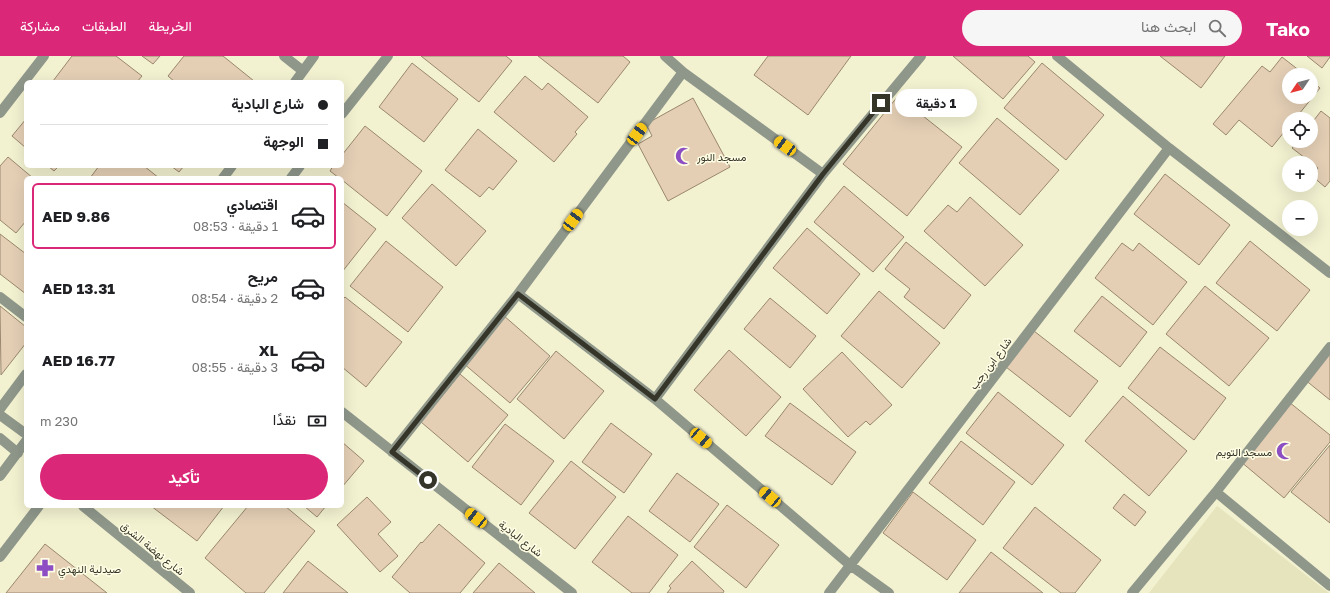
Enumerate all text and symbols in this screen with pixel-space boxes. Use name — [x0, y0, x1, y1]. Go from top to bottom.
search box — [962, 10, 1242, 46]
text: مشاركة — [20, 17, 60, 34]
text: الطبقات — [82, 17, 126, 34]
text: الخريطة — [148, 17, 192, 34]
text: ابحث هنا — [1141, 17, 1196, 35]
icon: search — [1206, 17, 1228, 39]
text: Tako — [1266, 17, 1310, 40]
north arrow — [1282, 68, 1318, 104]
map controls — [1282, 68, 1318, 236]
callout: 1 دقيقة — [895, 89, 977, 117]
text: شارع البادية — [231, 94, 304, 112]
route end — [872, 94, 890, 112]
text: 1 دقيقة — [916, 95, 956, 111]
button: locate — [1282, 112, 1318, 148]
car — [625, 121, 649, 147]
text: الوجهة — [263, 132, 304, 150]
car — [772, 134, 798, 158]
mosque icon: مسجد النور — [674, 146, 694, 166]
place label: مسجد النور — [696, 150, 746, 164]
button: + — [1282, 156, 1318, 192]
text: اقتصادي — [226, 195, 278, 213]
icon: car — [290, 198, 326, 234]
button: − — [1282, 200, 1318, 236]
text: AED 9.86 — [42, 207, 110, 225]
car — [561, 207, 585, 233]
text: 1 دقيقة · 08:53 — [193, 218, 278, 234]
text: مريح — [248, 267, 278, 285]
icon: car — [290, 270, 326, 306]
text: AED 13.31 — [42, 279, 115, 297]
text: 2 دقيقة · 08:54 — [191, 290, 278, 306]
street label: شارع ابن رجب — [966, 334, 1016, 393]
text: XL — [259, 341, 278, 359]
icon: car — [290, 342, 326, 378]
text: AED 16.77 — [42, 351, 115, 369]
text: 3 دقيقة · 08:55 — [192, 359, 278, 375]
text: نقدًا — [273, 410, 296, 428]
icon: cash — [306, 410, 328, 432]
text: 230 m — [40, 413, 78, 429]
car — [688, 426, 714, 450]
mosque icon: مسجد التويم — [1275, 441, 1295, 461]
place label: مسجد التويم — [1216, 445, 1272, 460]
button: تأكيد — [40, 454, 328, 500]
route start — [419, 471, 437, 489]
car — [757, 485, 783, 509]
car — [463, 506, 489, 530]
street label: شارع البادية — [495, 517, 546, 561]
street label: شارع نهضة الشرق — [117, 518, 188, 579]
pharmacy icon: صيدلية النهدي — [35, 558, 55, 578]
place label: صيدلية النهدي — [58, 562, 121, 579]

